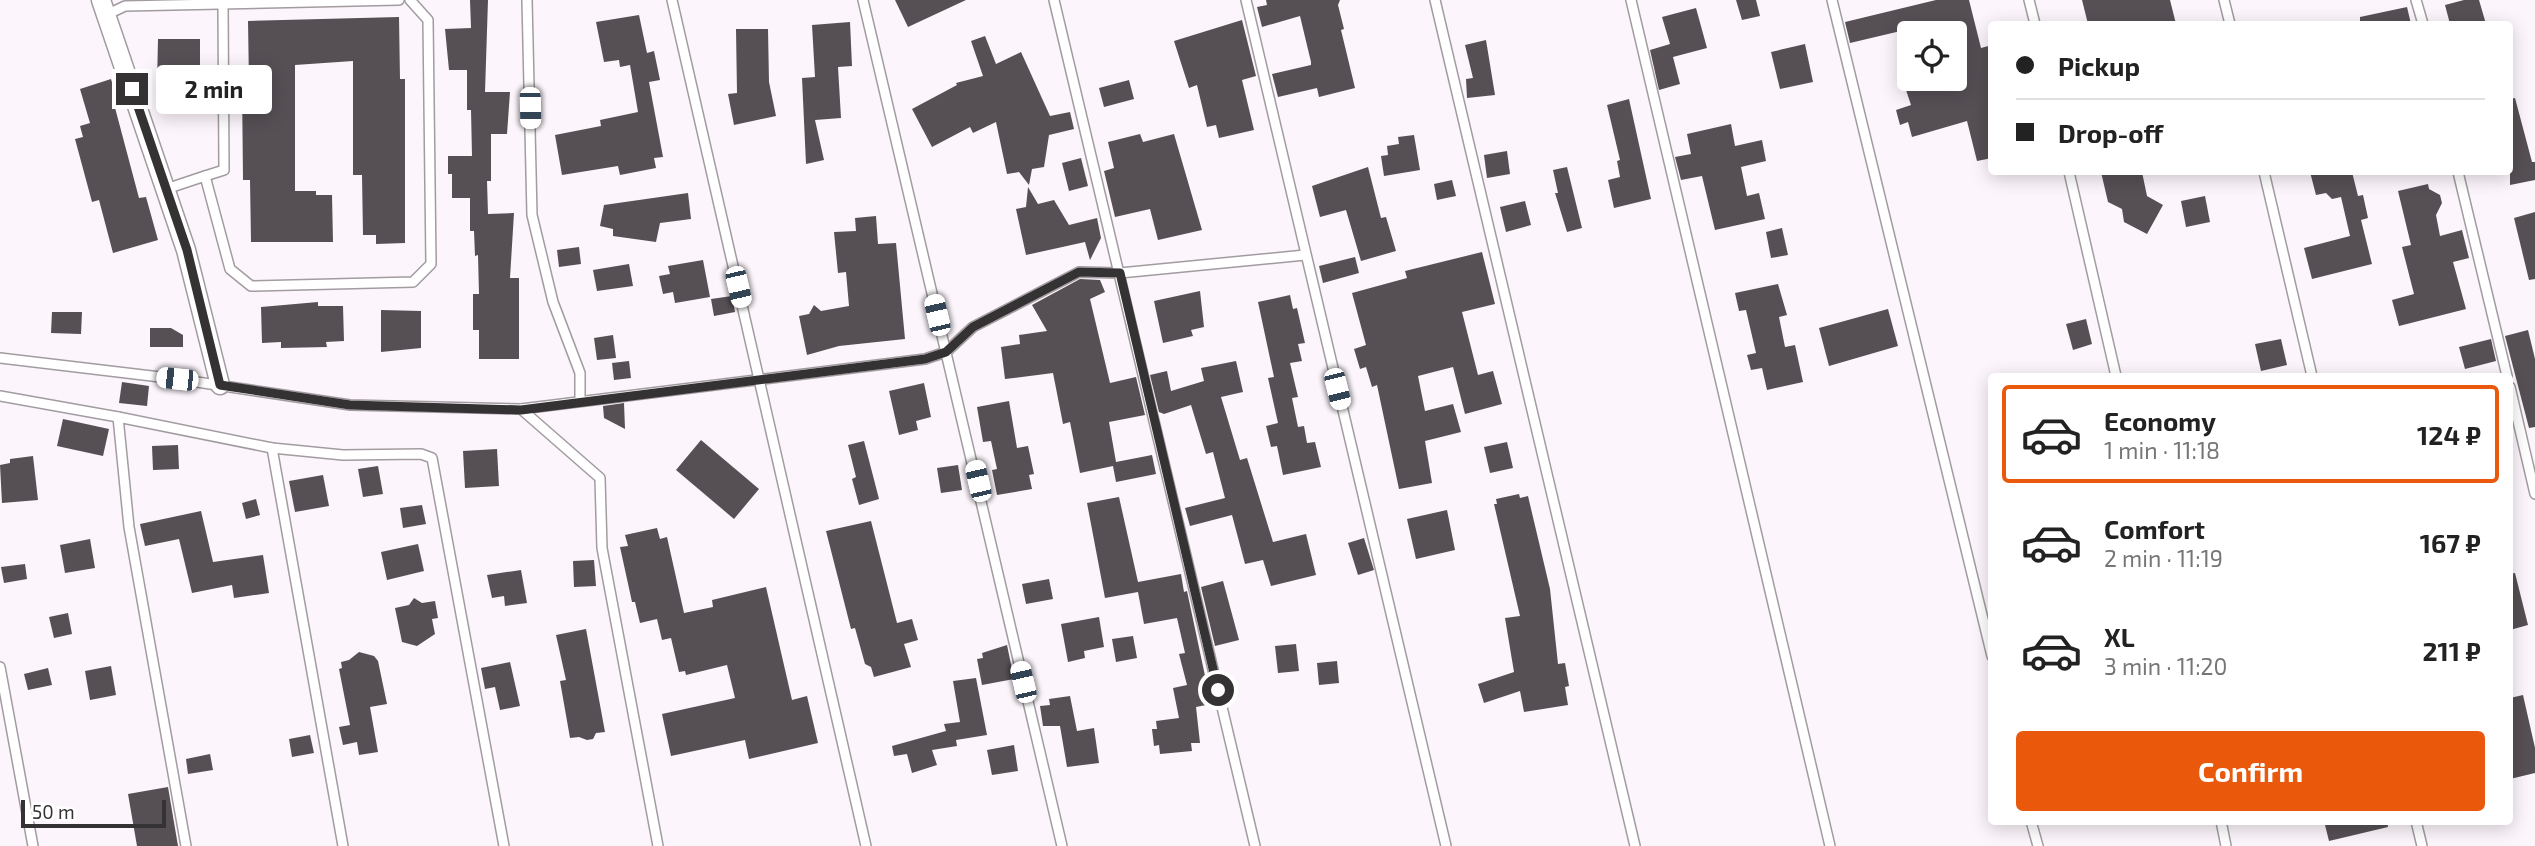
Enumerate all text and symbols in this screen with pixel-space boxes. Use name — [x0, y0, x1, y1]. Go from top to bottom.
map controls — [1897, 21, 1967, 91]
button: locate — [1897, 21, 1967, 91]
text: Pickup — [2058, 50, 2140, 81]
callout: 2 min — [156, 64, 272, 114]
route end — [116, 73, 148, 105]
text: 2 min — [185, 75, 243, 103]
car — [520, 87, 541, 129]
text: Drop-off — [2058, 117, 2163, 148]
car — [724, 264, 753, 310]
car — [923, 292, 952, 338]
car — [156, 366, 199, 392]
car — [1322, 366, 1353, 412]
icon: car — [2020, 403, 2083, 466]
text: Economy — [2104, 405, 2216, 436]
text: 124 ₽ — [2417, 419, 2481, 450]
text: 1 min · 11:18 — [2104, 436, 2220, 464]
car — [964, 458, 993, 504]
icon: car — [2020, 511, 2083, 574]
text: Comfort — [2104, 513, 2205, 544]
text: 167 ₽ — [2420, 527, 2481, 558]
text: 2 min · 11:19 — [2104, 544, 2223, 572]
icon: car — [2020, 619, 2083, 682]
text: XL — [2104, 621, 2135, 652]
text: 211 ₽ — [2422, 635, 2481, 666]
text: 3 min · 11:20 — [2104, 652, 2227, 680]
car — [1009, 659, 1038, 705]
route start — [1202, 674, 1234, 706]
button: Confirm — [2016, 731, 2485, 811]
scale bar — [21, 797, 166, 829]
text: 50 m — [32, 800, 75, 823]

